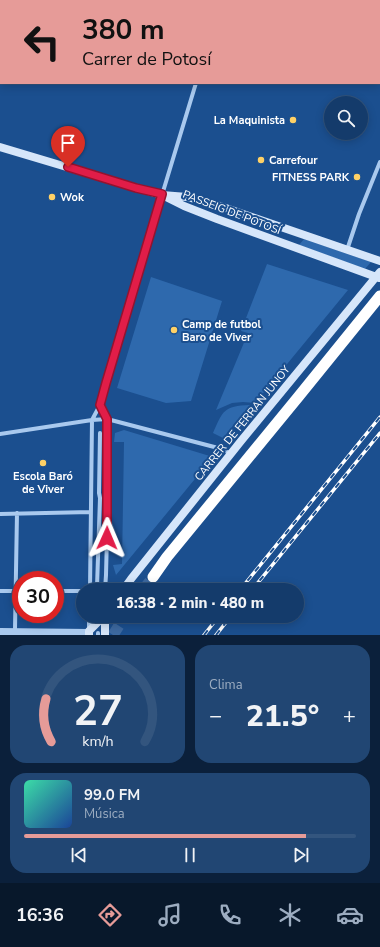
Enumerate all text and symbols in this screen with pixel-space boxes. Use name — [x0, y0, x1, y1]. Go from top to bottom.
text: 380 m — [82, 11, 165, 49]
icon: left — [16, 16, 68, 68]
text: Carrer de Potosí — [82, 47, 211, 71]
map controls — [324, 96, 368, 140]
button: search — [324, 96, 368, 140]
place label: La Maquinista — [214, 113, 285, 128]
marker: La Maquinista — [288, 115, 298, 125]
pin — [51, 126, 85, 167]
icon: arrive — [57, 132, 79, 154]
place label: Carrefour — [269, 153, 318, 168]
marker: Carrefour — [256, 155, 266, 165]
place label: FITNESS PARK — [272, 170, 350, 185]
marker: FITNESS PARK — [352, 172, 362, 182]
street label: PASSEIG DE POTOSÍ — [181, 186, 285, 239]
place label: Wok — [60, 190, 85, 205]
marker: Wok — [47, 192, 57, 202]
place label: Camp de futbol Baro de Viver — [182, 317, 262, 345]
marker: Camp de futbol Baro de Viver — [169, 325, 179, 335]
street label: CARRER DE FERRAN JUNOY — [191, 362, 294, 484]
marker: Escola Baró de Viver — [38, 458, 48, 468]
place label: Escola Baró de Viver — [13, 469, 73, 497]
position arrow — [86, 517, 128, 559]
speed limit sign: 30 — [12, 571, 64, 623]
text: 16:38 · 2 min · 480 m — [116, 593, 264, 613]
text: Clima — [209, 676, 243, 694]
text: 27 — [73, 683, 122, 740]
text: 21.5° — [246, 696, 319, 737]
text: − — [209, 701, 222, 731]
text: + — [343, 701, 356, 731]
text: km/h — [82, 732, 113, 751]
text: 99.0 FM — [84, 785, 140, 805]
text: Música — [84, 805, 125, 823]
icon: previous — [68, 844, 90, 866]
icon: pause — [179, 844, 201, 866]
icon: next — [290, 844, 312, 866]
icon: directions — [96, 901, 124, 929]
icon: music — [156, 901, 184, 929]
icon: phone — [216, 901, 244, 929]
icon: climate — [276, 901, 304, 929]
icon: car — [336, 901, 364, 929]
text: 16:36 — [16, 903, 64, 927]

